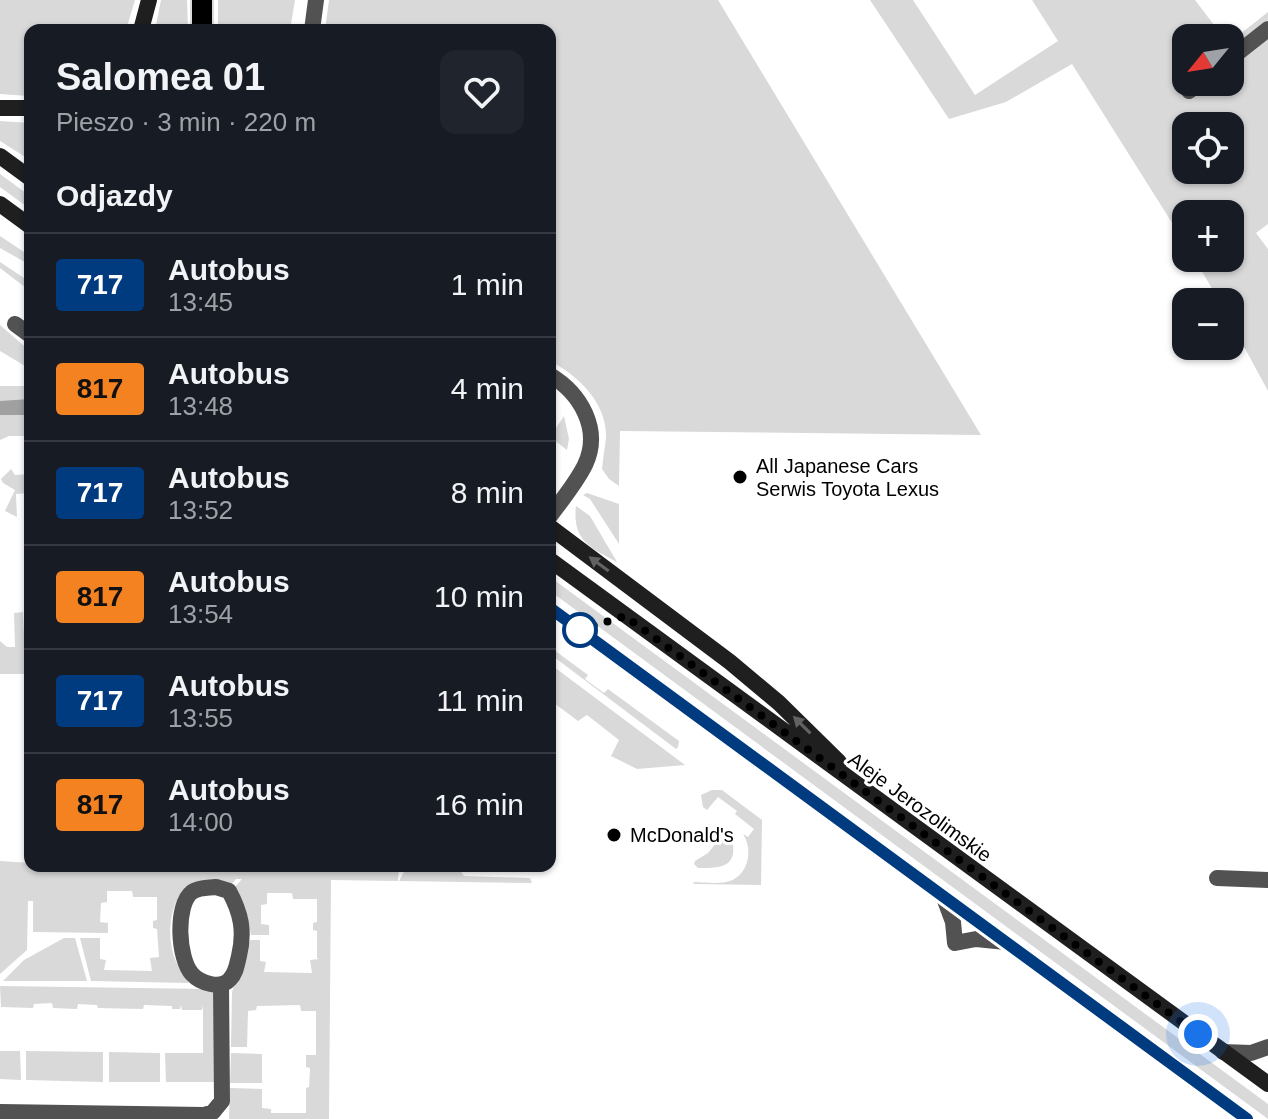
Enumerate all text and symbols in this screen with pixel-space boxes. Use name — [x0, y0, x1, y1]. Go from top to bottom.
north arrow — [1172, 24, 1244, 96]
map controls — [1172, 24, 1244, 360]
button: heart — [440, 50, 524, 134]
text: Salomea 01 — [56, 56, 265, 98]
text: Pieszo · 3 min · 220 m — [56, 107, 316, 137]
button: locate — [1172, 112, 1244, 184]
text: Odjazdy — [56, 179, 173, 212]
button: + — [1172, 200, 1244, 272]
text: Autobus — [168, 253, 290, 286]
text: 1 min — [451, 268, 524, 301]
text: 717 — [77, 269, 123, 300]
text: 13:45 — [168, 287, 233, 317]
button: − — [1172, 288, 1244, 360]
text: Autobus — [168, 357, 290, 390]
text: 4 min — [451, 372, 524, 405]
text: 817 — [77, 373, 123, 404]
text: 13:48 — [168, 391, 233, 421]
place label: All Japanese Cars Serwis Toyota Lexus — [756, 455, 939, 500]
text: Autobus — [168, 461, 290, 494]
marker: All Japanese Cars Serwis Toyota Lexus — [731, 468, 749, 486]
text: 8 min — [451, 476, 524, 509]
text: 717 — [77, 477, 123, 508]
text: 13:52 — [168, 495, 233, 525]
one-way arrow — [588, 557, 609, 572]
text: Autobus — [168, 565, 290, 598]
text: 10 min — [434, 580, 524, 613]
text: 817 — [77, 581, 123, 612]
text: 13:54 — [168, 599, 233, 629]
unlabelled marker — [563, 613, 597, 647]
text: Autobus — [168, 669, 290, 702]
text: 11 min — [436, 684, 524, 717]
text: 717 — [77, 685, 123, 716]
text: 13:55 — [168, 703, 233, 733]
one-way arrow — [793, 716, 812, 735]
street label: Aleje Jerozolimskie — [844, 748, 996, 866]
text: Autobus — [168, 773, 290, 806]
text: 16 min — [434, 788, 524, 821]
text: 817 — [77, 789, 123, 820]
text: 14:00 — [168, 807, 233, 837]
place label: McDonald's — [630, 824, 734, 846]
marker: McDonald's — [605, 826, 623, 844]
your location — [1178, 1014, 1218, 1054]

